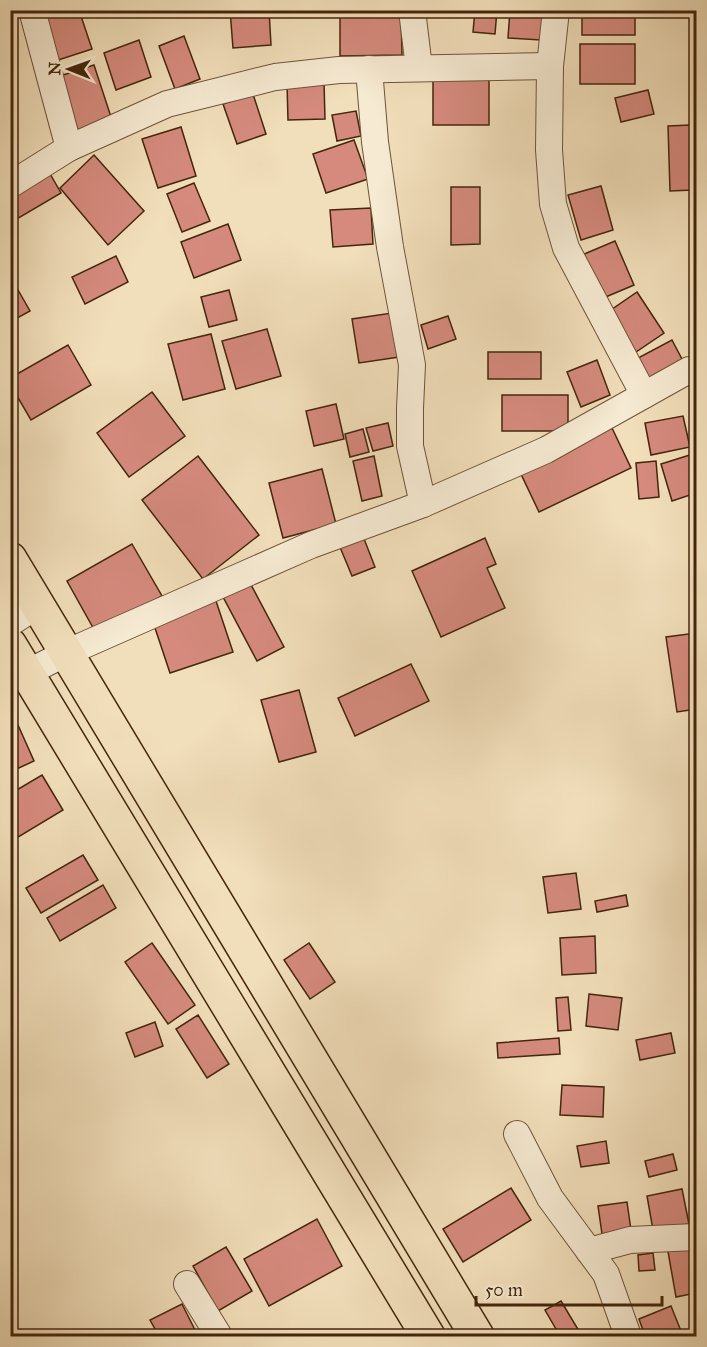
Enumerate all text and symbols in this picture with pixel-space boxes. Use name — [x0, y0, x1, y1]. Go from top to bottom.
north arrow — [39, 39, 99, 99]
text: N — [45, 61, 64, 76]
scale bar — [476, 1269, 662, 1307]
text: 50 m — [485, 1279, 523, 1301]

